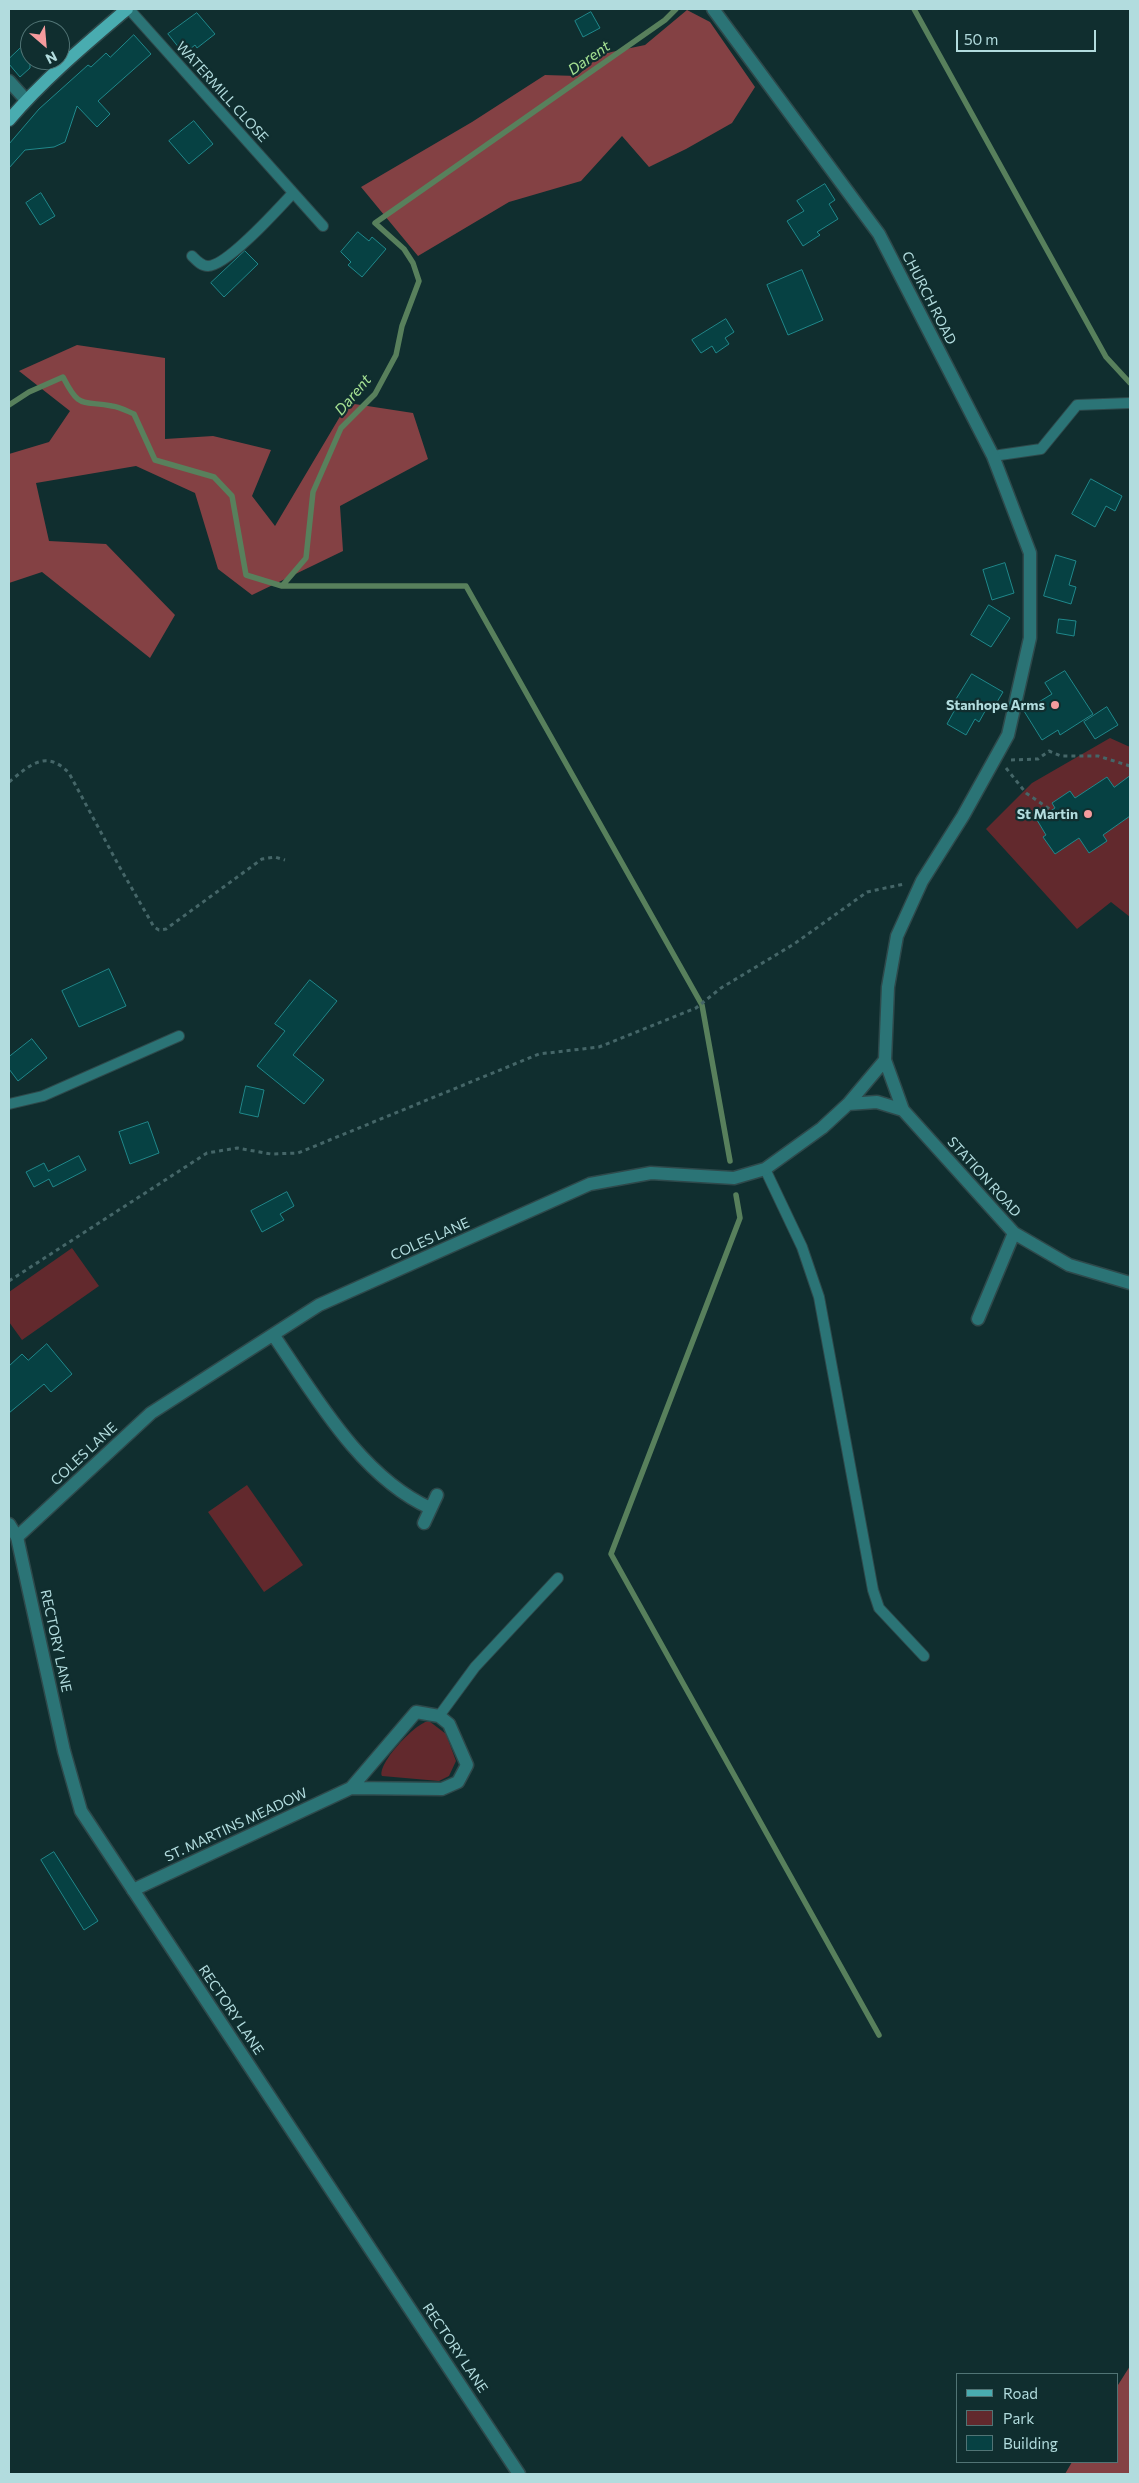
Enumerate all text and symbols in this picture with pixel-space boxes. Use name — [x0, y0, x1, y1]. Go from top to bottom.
north arrow — [20, 20, 70, 70]
scale bar — [959, 20, 1099, 52]
text: 50 m — [964, 30, 998, 48]
water label: Darent — [564, 37, 614, 79]
street label: WATERMILL CLOSE — [172, 38, 272, 146]
text: N — [43, 48, 60, 68]
street label: CHURCH ROAD — [898, 249, 960, 347]
water label: Darent — [331, 371, 375, 419]
place label: Stanhope Arms — [946, 697, 1045, 713]
marker: Stanhope Arms — [1049, 699, 1061, 711]
place label: St Martin — [1017, 806, 1078, 822]
marker: St Martin — [1082, 808, 1094, 820]
street label: STATION ROAD — [944, 1134, 1024, 1220]
street label: COLES LANE — [388, 1214, 472, 1264]
street label: COLES LANE — [47, 1419, 121, 1489]
street label: RECTORY LANE — [37, 1588, 75, 1694]
street label: ST. MARTINS MEADOW — [162, 1785, 310, 1865]
street label: RECTORY LANE — [195, 1962, 267, 2058]
street label: RECTORY LANE — [419, 2300, 491, 2396]
legend — [956, 2373, 1119, 2463]
text: Road — [1003, 2384, 1038, 2402]
text: Park — [1003, 2409, 1034, 2427]
text: Building — [1003, 2434, 1058, 2452]

